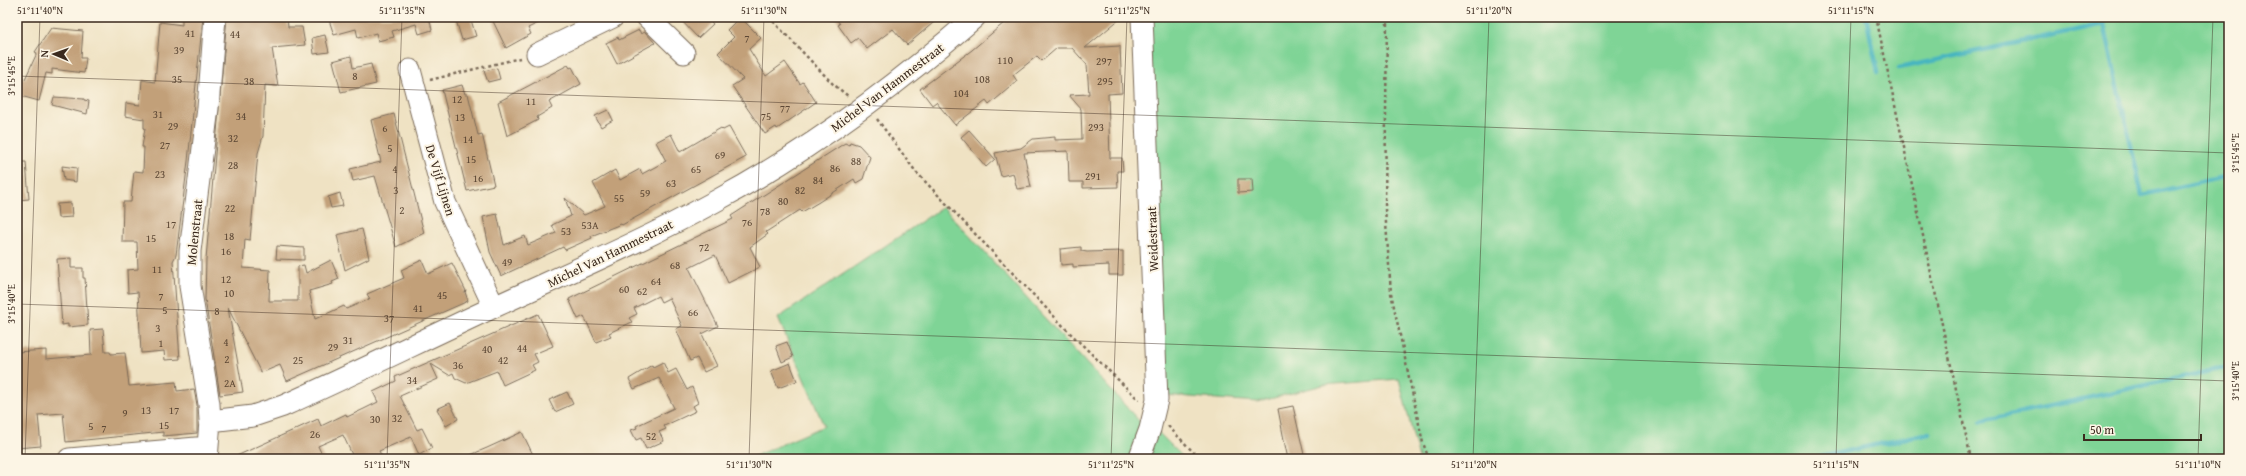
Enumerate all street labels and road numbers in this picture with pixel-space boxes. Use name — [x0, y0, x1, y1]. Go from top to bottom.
street label: Michel Van Hammestraat — [827, 38, 948, 136]
street label: De Vijf Lijnen — [421, 142, 461, 219]
street label: Molenstraat — [182, 198, 207, 266]
street label: Weidestraat — [1142, 206, 1163, 272]
street label: Michel Van Hammestraat — [544, 215, 677, 292]

